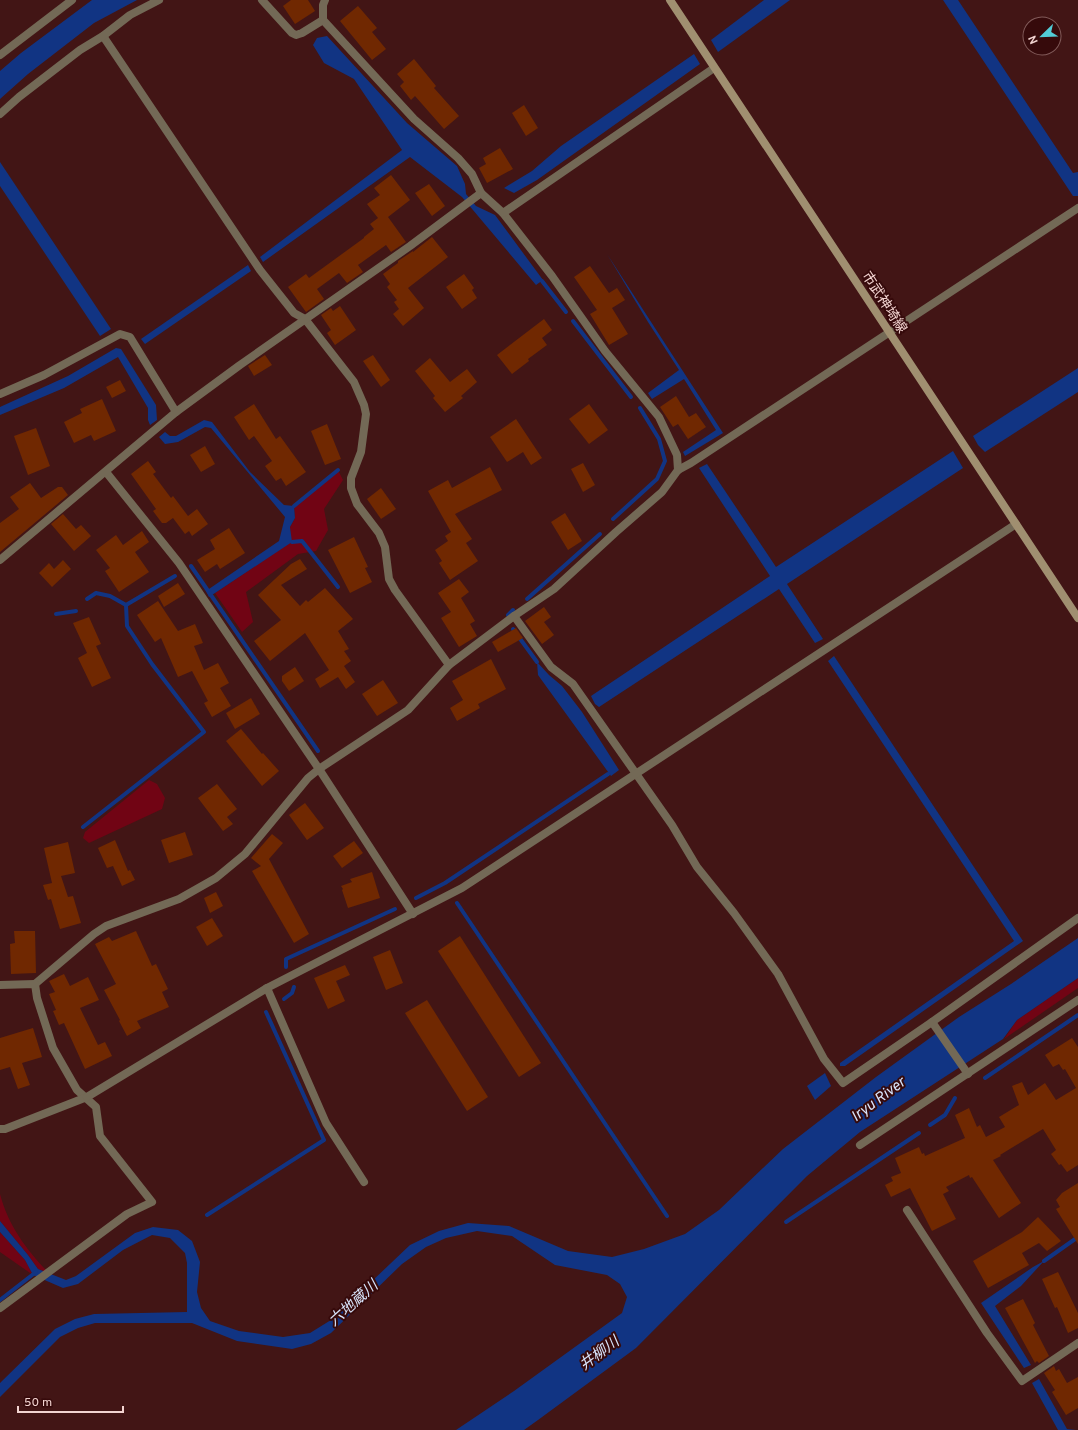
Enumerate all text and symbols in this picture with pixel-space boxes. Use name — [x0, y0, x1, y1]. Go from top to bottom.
north arrow — [1022, 16, 1062, 56]
text: N — [1026, 33, 1042, 46]
street label: 市武神埼線 — [858, 269, 910, 337]
water label: Iryu River — [848, 1073, 911, 1127]
water label: 六地蔵川 — [325, 1276, 384, 1331]
water label: 井柳川 — [576, 1332, 625, 1375]
scale bar — [18, 1388, 123, 1414]
text: 50 m — [24, 1395, 52, 1411]

